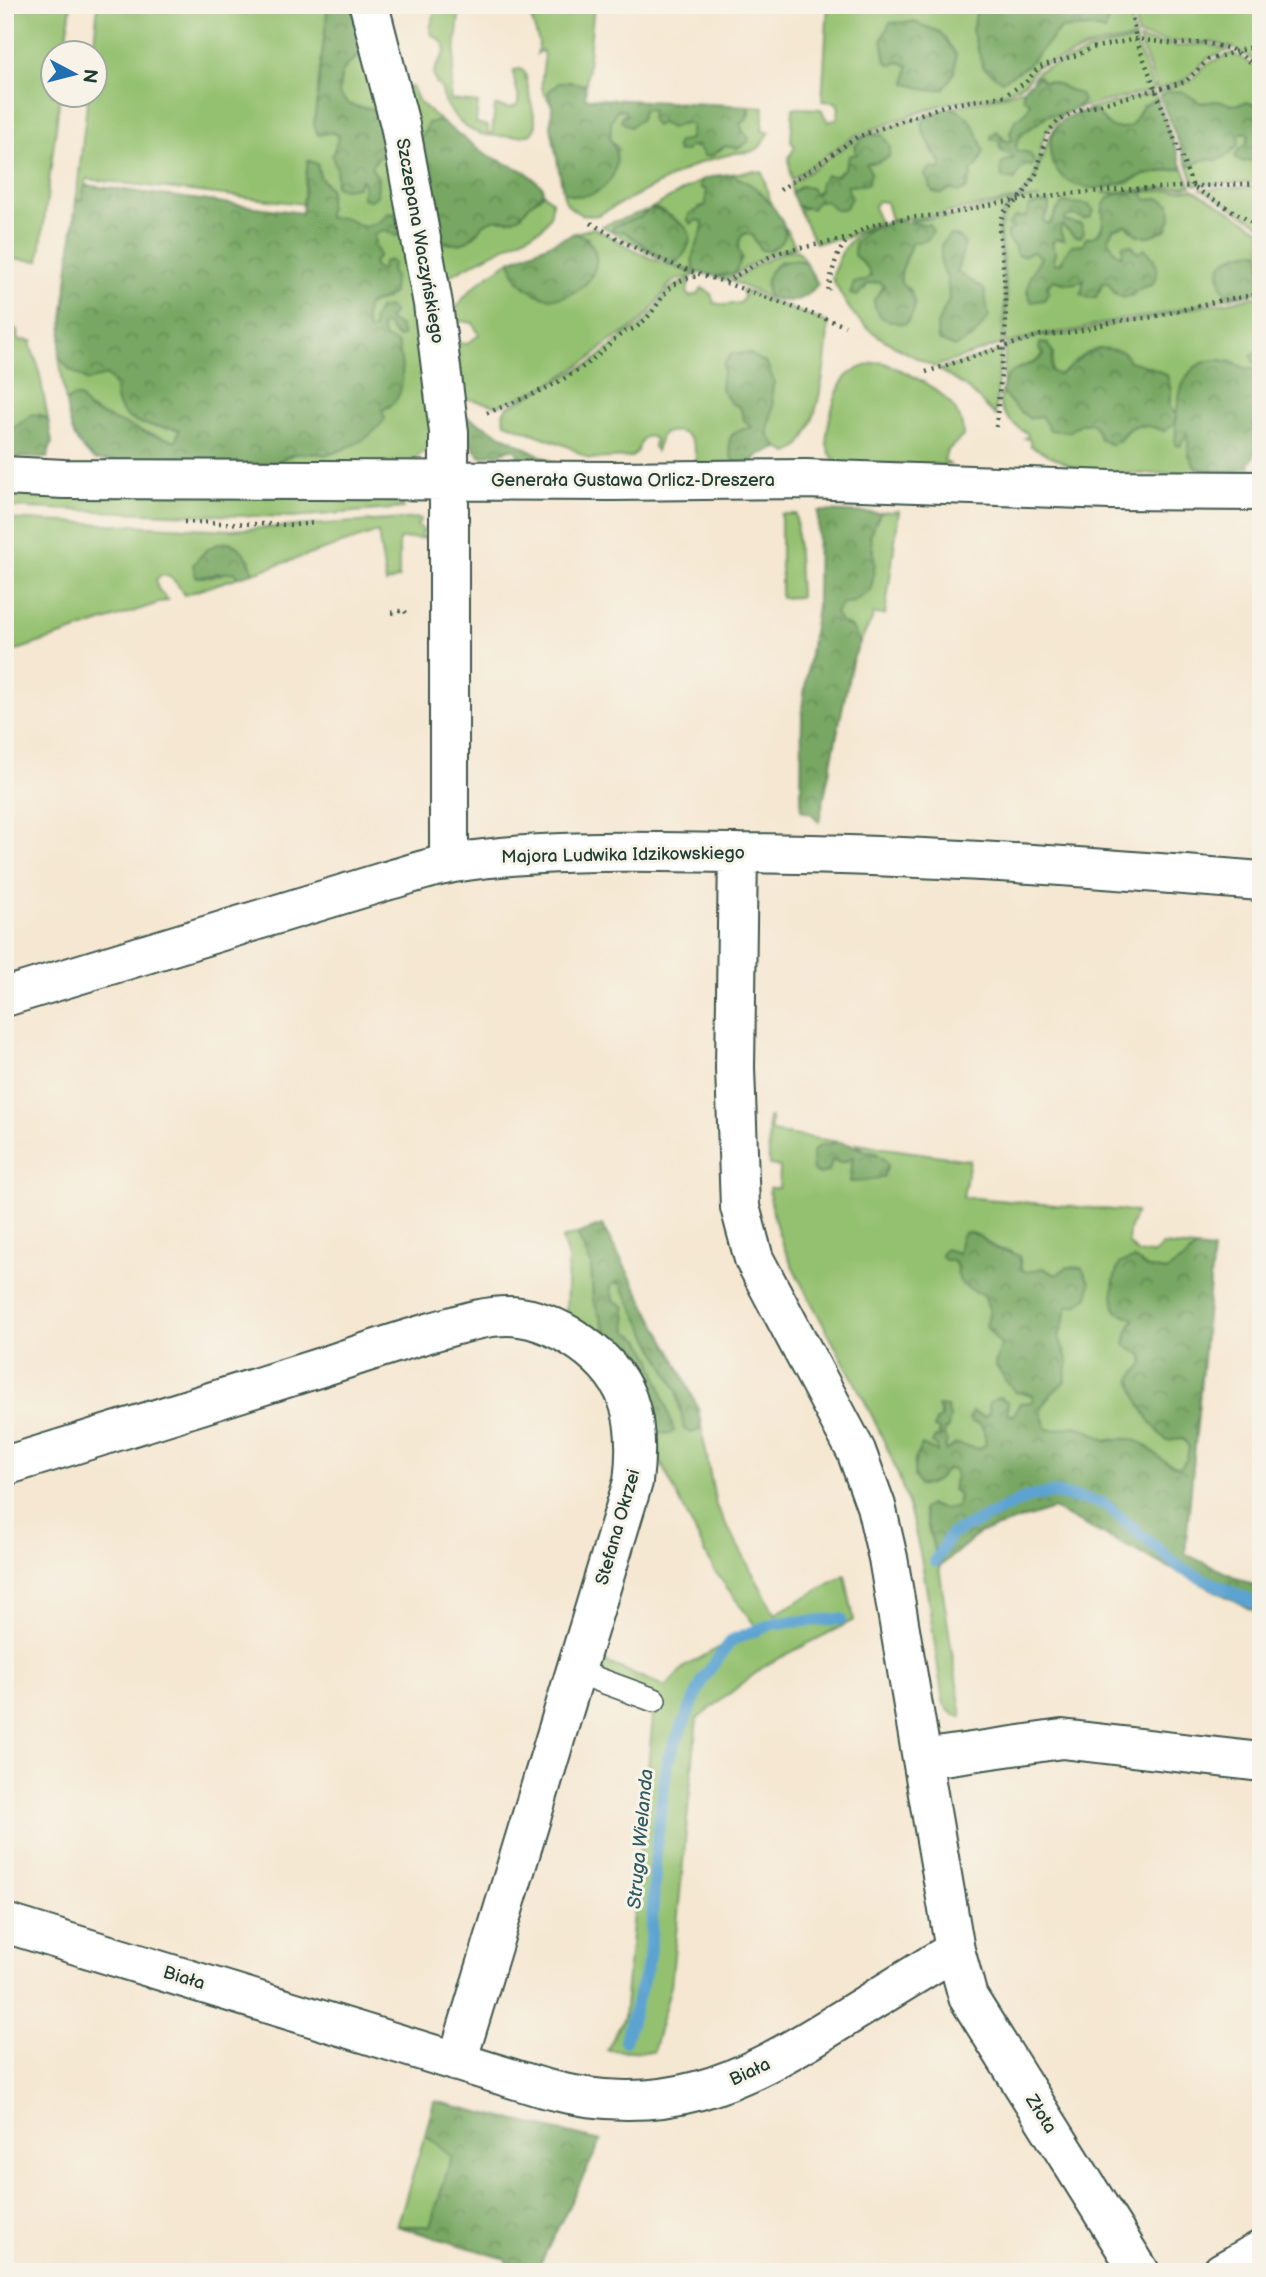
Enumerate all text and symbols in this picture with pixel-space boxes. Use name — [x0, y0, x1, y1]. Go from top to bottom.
north arrow — [38, 38, 108, 108]
text: N — [77, 67, 102, 84]
street label: Szczepana Waczyńskiego — [392, 137, 448, 345]
street label: Generała Gustawa Orlicz-Dreszera — [491, 470, 775, 491]
street label: Majora Ludwika Idzikowskiego — [501, 842, 745, 868]
street label: Stefana Okrzei — [591, 1467, 645, 1587]
water label: Struga Wielanda — [623, 1768, 659, 1910]
street label: Biała — [161, 1962, 207, 1994]
street label: Biała — [726, 2054, 774, 2090]
street label: Złota — [1021, 2090, 1061, 2137]

